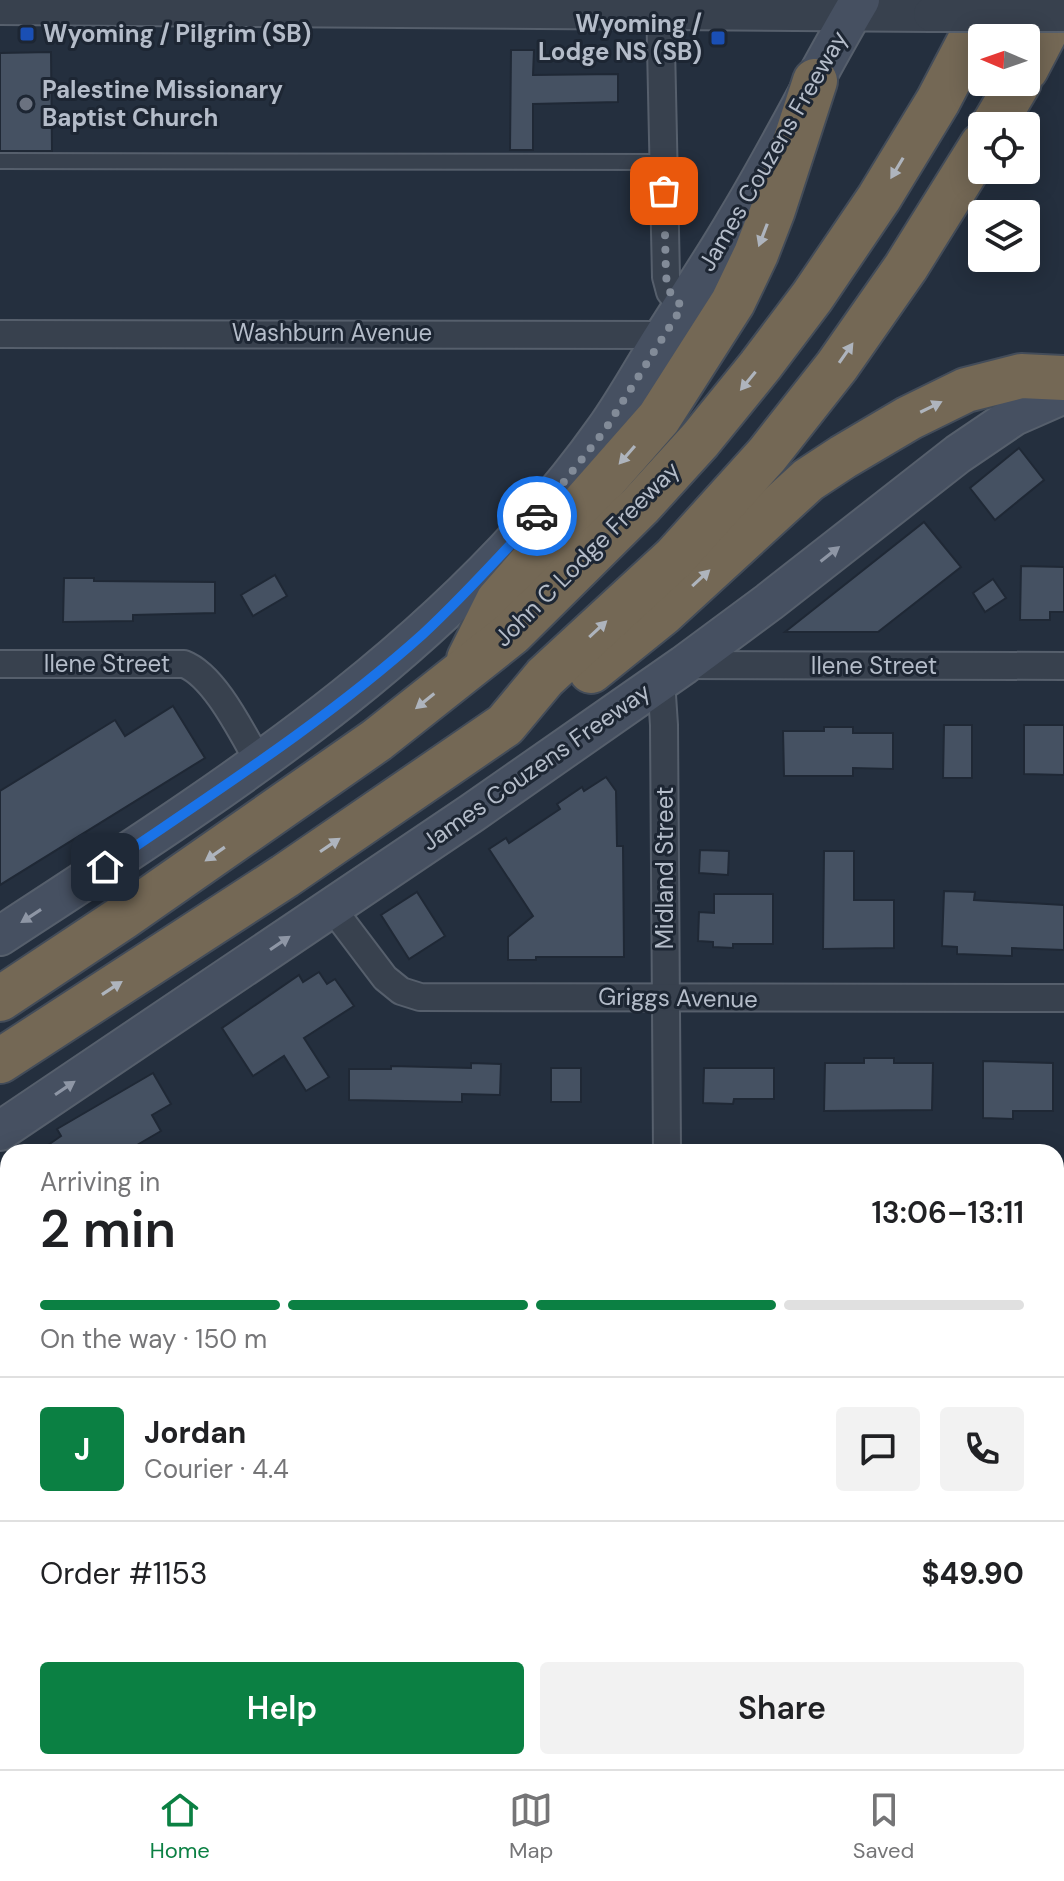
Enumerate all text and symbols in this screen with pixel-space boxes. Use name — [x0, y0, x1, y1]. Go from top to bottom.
place label: Wyoming / Lodge NS (SB) — [538, 8, 702, 67]
place label: Wyoming / Pilgrim (SB) — [43, 18, 311, 49]
north arrow — [968, 24, 1040, 96]
map controls — [968, 24, 1040, 272]
marker: Wyoming / Pilgrim (SB) — [18, 25, 36, 43]
street label: James Couzens Freeway — [691, 25, 854, 277]
marker: Wyoming / Lodge NS (SB) — [709, 29, 727, 47]
place label: Palestine Missionary Baptist Church — [42, 74, 283, 133]
marker: Palestine Missionary Baptist Church — [17, 95, 35, 113]
button: locate — [968, 112, 1040, 184]
pin — [630, 157, 698, 225]
one-way arrow — [890, 157, 904, 179]
icon: bag — [642, 169, 686, 213]
button: layers — [968, 200, 1040, 272]
one-way arrow — [756, 223, 769, 247]
street label: Washburn Avenue — [232, 317, 432, 348]
one-way arrow — [838, 342, 853, 363]
one-way arrow — [741, 371, 757, 391]
one-way arrow — [919, 400, 942, 414]
one-way arrow — [619, 444, 636, 464]
street label: John C Lodge Freeway — [487, 454, 686, 653]
courier — [497, 476, 577, 556]
icon: car — [515, 494, 559, 538]
one-way arrow — [820, 547, 840, 563]
one-way arrow — [691, 570, 710, 588]
one-way arrow — [588, 620, 607, 638]
street label: Ilene Street — [44, 648, 170, 679]
street label: Ilene Street — [811, 650, 937, 681]
street label: James Couzens Freeway — [415, 676, 656, 857]
one-way arrow — [415, 692, 435, 708]
street label: Midland Street — [649, 787, 680, 949]
pin — [71, 833, 139, 901]
one-way arrow — [319, 838, 340, 853]
icon: home — [83, 845, 127, 889]
one-way arrow — [205, 846, 226, 861]
one-way arrow — [20, 908, 42, 922]
one-way arrow — [270, 935, 291, 950]
one-way arrow — [102, 981, 123, 996]
street label: Griggs Avenue — [598, 981, 758, 1014]
one-way arrow — [54, 1081, 75, 1096]
text: Arriving in — [40, 1165, 160, 1199]
text: 13:06–13:11 — [871, 1193, 1024, 1232]
text: 2 min — [40, 1195, 176, 1263]
text: On the way · 150 m — [40, 1322, 267, 1356]
button: chat — [836, 1407, 920, 1491]
button: phone — [940, 1407, 1024, 1491]
text: Jordan — [144, 1413, 246, 1452]
text: J — [74, 1430, 90, 1469]
text: Courier · 4.4 — [144, 1452, 289, 1486]
text: Order #1153 — [40, 1554, 208, 1593]
text: $49.90 — [921, 1554, 1024, 1593]
button: Help — [40, 1662, 524, 1754]
button: Share — [540, 1662, 1024, 1754]
tab: Home — [150, 1788, 210, 1865]
tab: Map — [509, 1788, 553, 1865]
tab: Saved — [853, 1788, 914, 1865]

